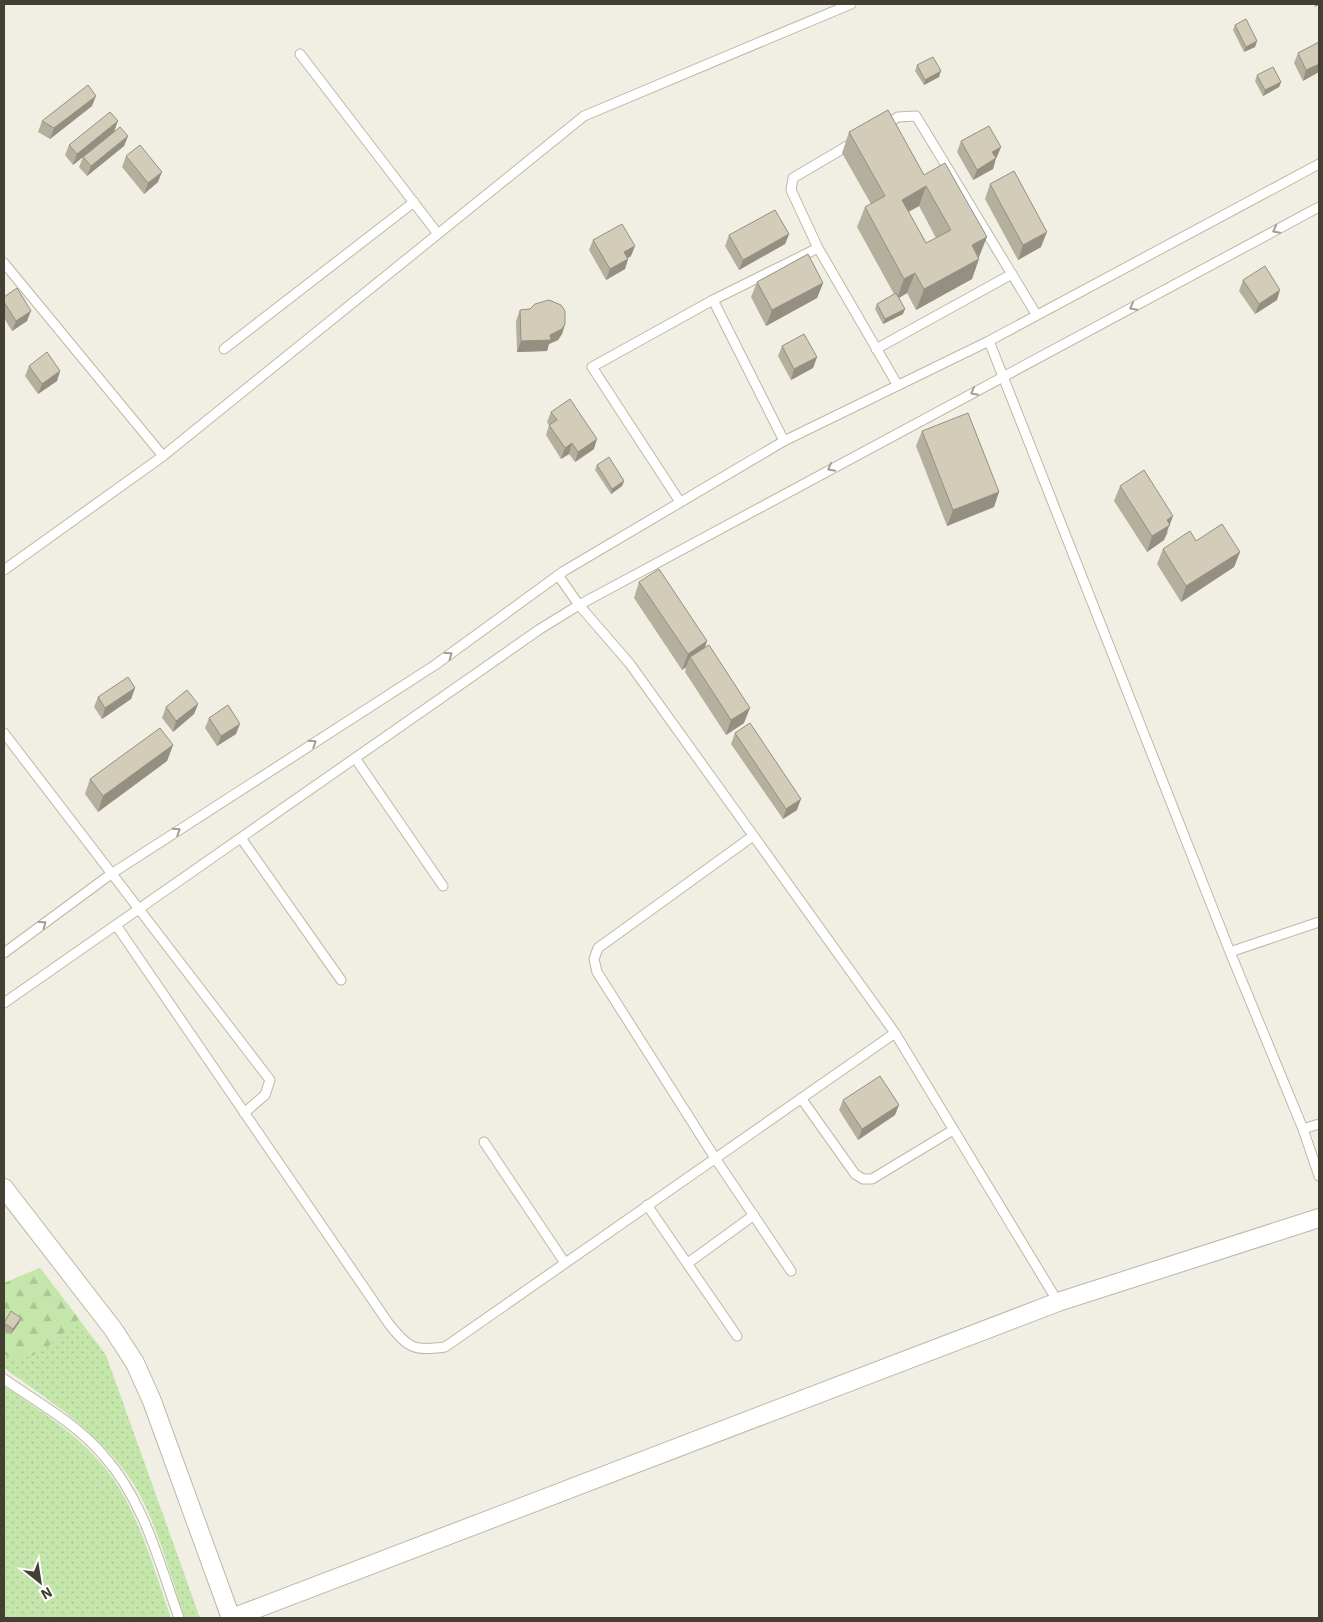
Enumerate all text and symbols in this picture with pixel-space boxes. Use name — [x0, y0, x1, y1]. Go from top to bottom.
one-way arrow — [1273, 224, 1282, 234]
one-way arrow — [1129, 301, 1138, 311]
one-way arrow — [970, 385, 979, 395]
one-way arrow — [827, 462, 836, 472]
one-way arrow — [443, 652, 452, 660]
one-way arrow — [308, 740, 317, 750]
one-way arrow — [171, 828, 180, 838]
one-way arrow — [37, 921, 47, 930]
north arrow — [15, 1557, 65, 1607]
text: N — [38, 1583, 55, 1604]

